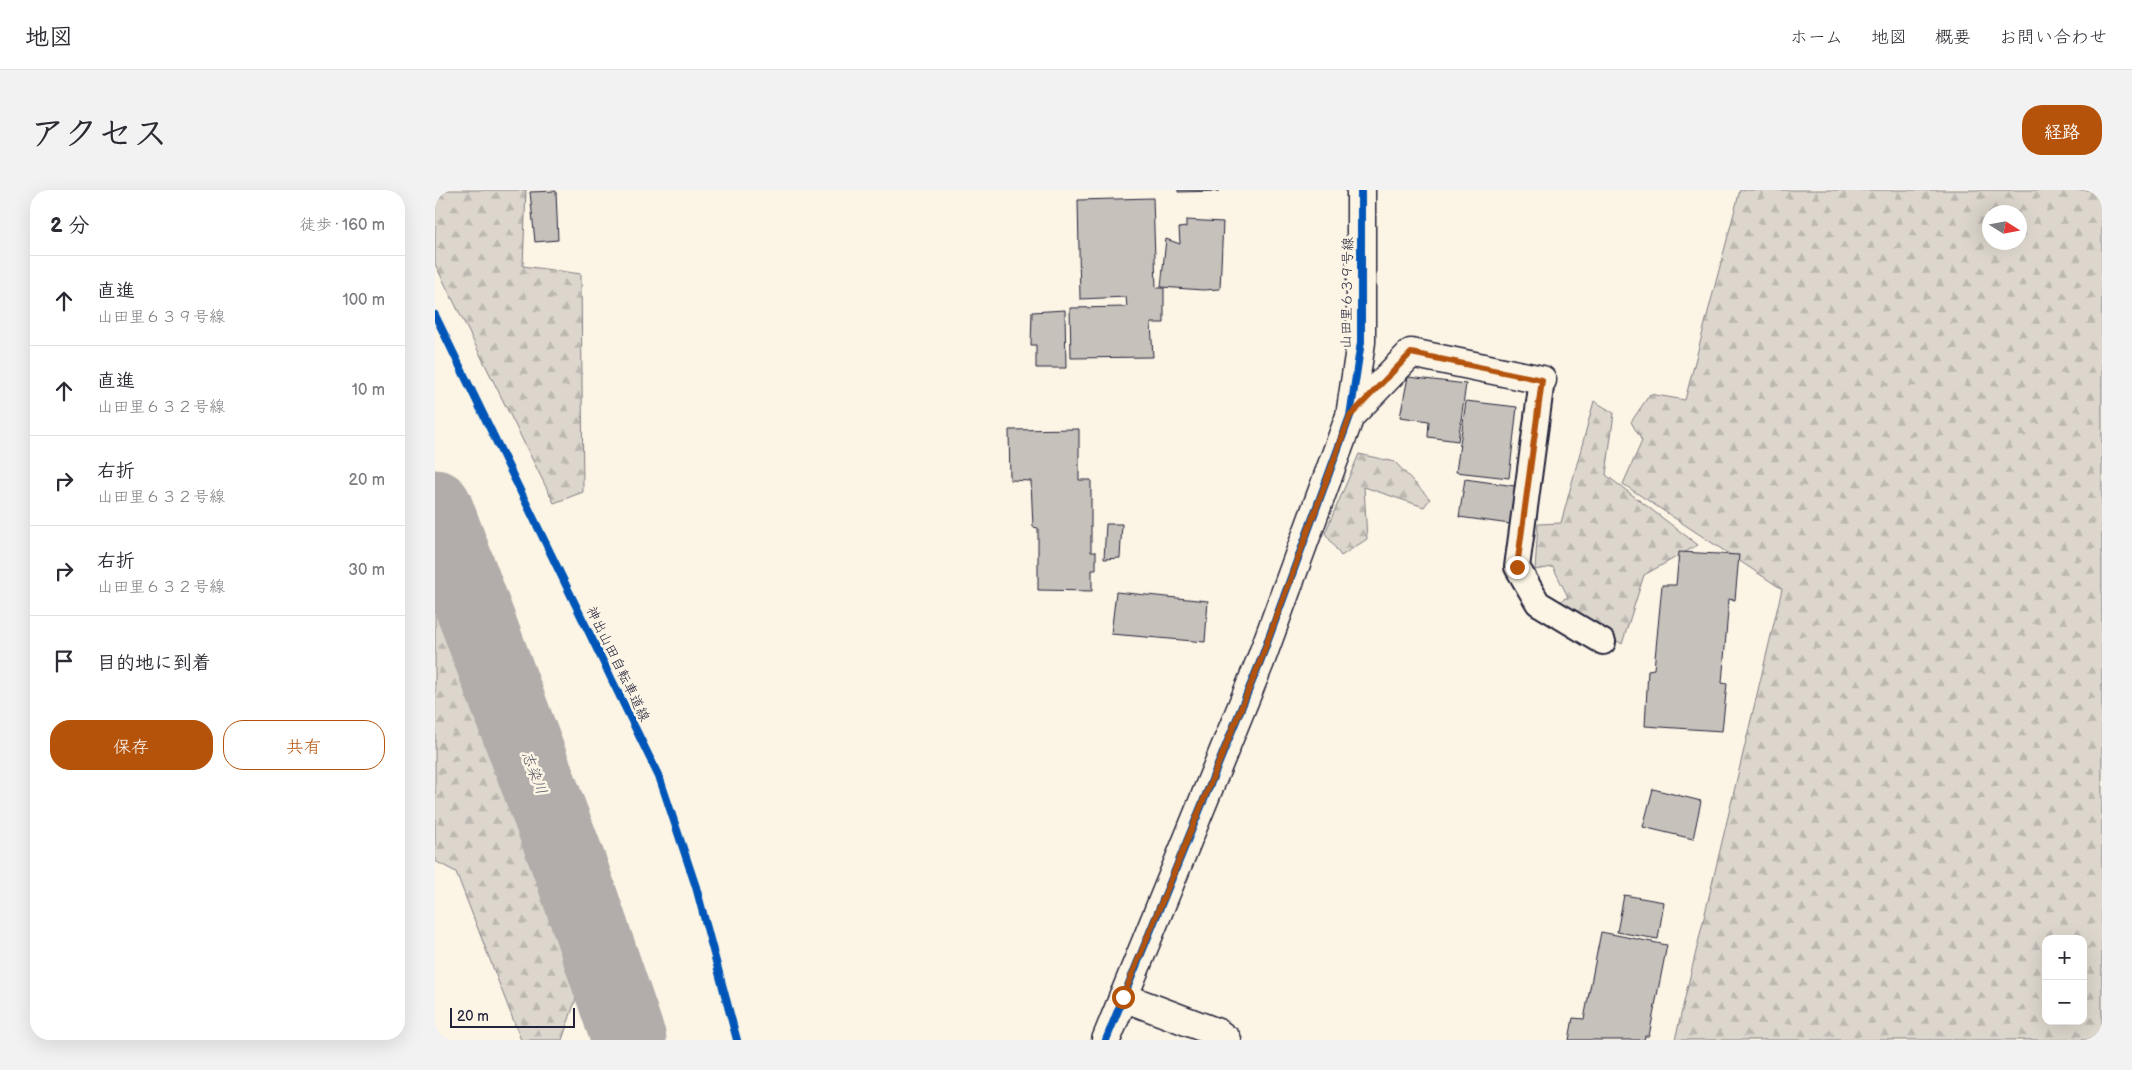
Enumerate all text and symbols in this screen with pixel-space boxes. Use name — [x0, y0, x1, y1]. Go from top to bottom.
text: 地図 — [25, 23, 73, 52]
text: ホーム — [1790, 27, 1843, 48]
text: 地図 — [1871, 27, 1907, 48]
text: 概要 — [1935, 27, 1971, 48]
text: お問い合わせ — [1999, 27, 2107, 48]
button: 経路 — [2022, 105, 2102, 155]
text: アクセス — [30, 113, 168, 156]
north arrow — [1982, 205, 2027, 250]
text: 2 分 — [50, 213, 89, 238]
text: 徒歩 · 160 m — [300, 216, 385, 235]
street label: 山田里６３９号線 — [1338, 237, 1356, 349]
text: 直進 — [97, 280, 135, 303]
icon: ahead — [50, 287, 78, 315]
text: 100 m — [342, 291, 385, 310]
text: 山田里６３９号線 — [97, 308, 225, 327]
text: 直進 — [97, 370, 135, 393]
icon: ahead — [50, 377, 78, 405]
text: 10 m — [352, 381, 385, 400]
text: 山田里６３２号線 — [97, 398, 225, 417]
text: 右折 — [97, 460, 135, 483]
icon: right — [50, 467, 78, 495]
text: 20 m — [349, 471, 385, 490]
text: 山田里６３２号線 — [97, 488, 225, 507]
text: 右折 — [97, 550, 135, 573]
route end — [1506, 556, 1529, 579]
icon: right — [50, 557, 78, 585]
text: 30 m — [348, 561, 385, 580]
text: 山田里６３２号線 — [97, 578, 225, 597]
street label: 神出山田自転車道線 — [583, 604, 653, 724]
icon: arrive — [50, 647, 78, 675]
text: 目的地に到着 — [97, 652, 211, 675]
button: 保存 — [50, 720, 213, 770]
button: 共有 — [223, 720, 385, 770]
water label: 志染川 — [517, 749, 551, 797]
map controls — [2042, 935, 2087, 1025]
button: + — [2042, 935, 2087, 980]
button: − — [2042, 980, 2087, 1025]
route start — [1112, 986, 1135, 1009]
scale bar — [450, 1005, 575, 1028]
text: 20 m — [457, 1008, 489, 1025]

